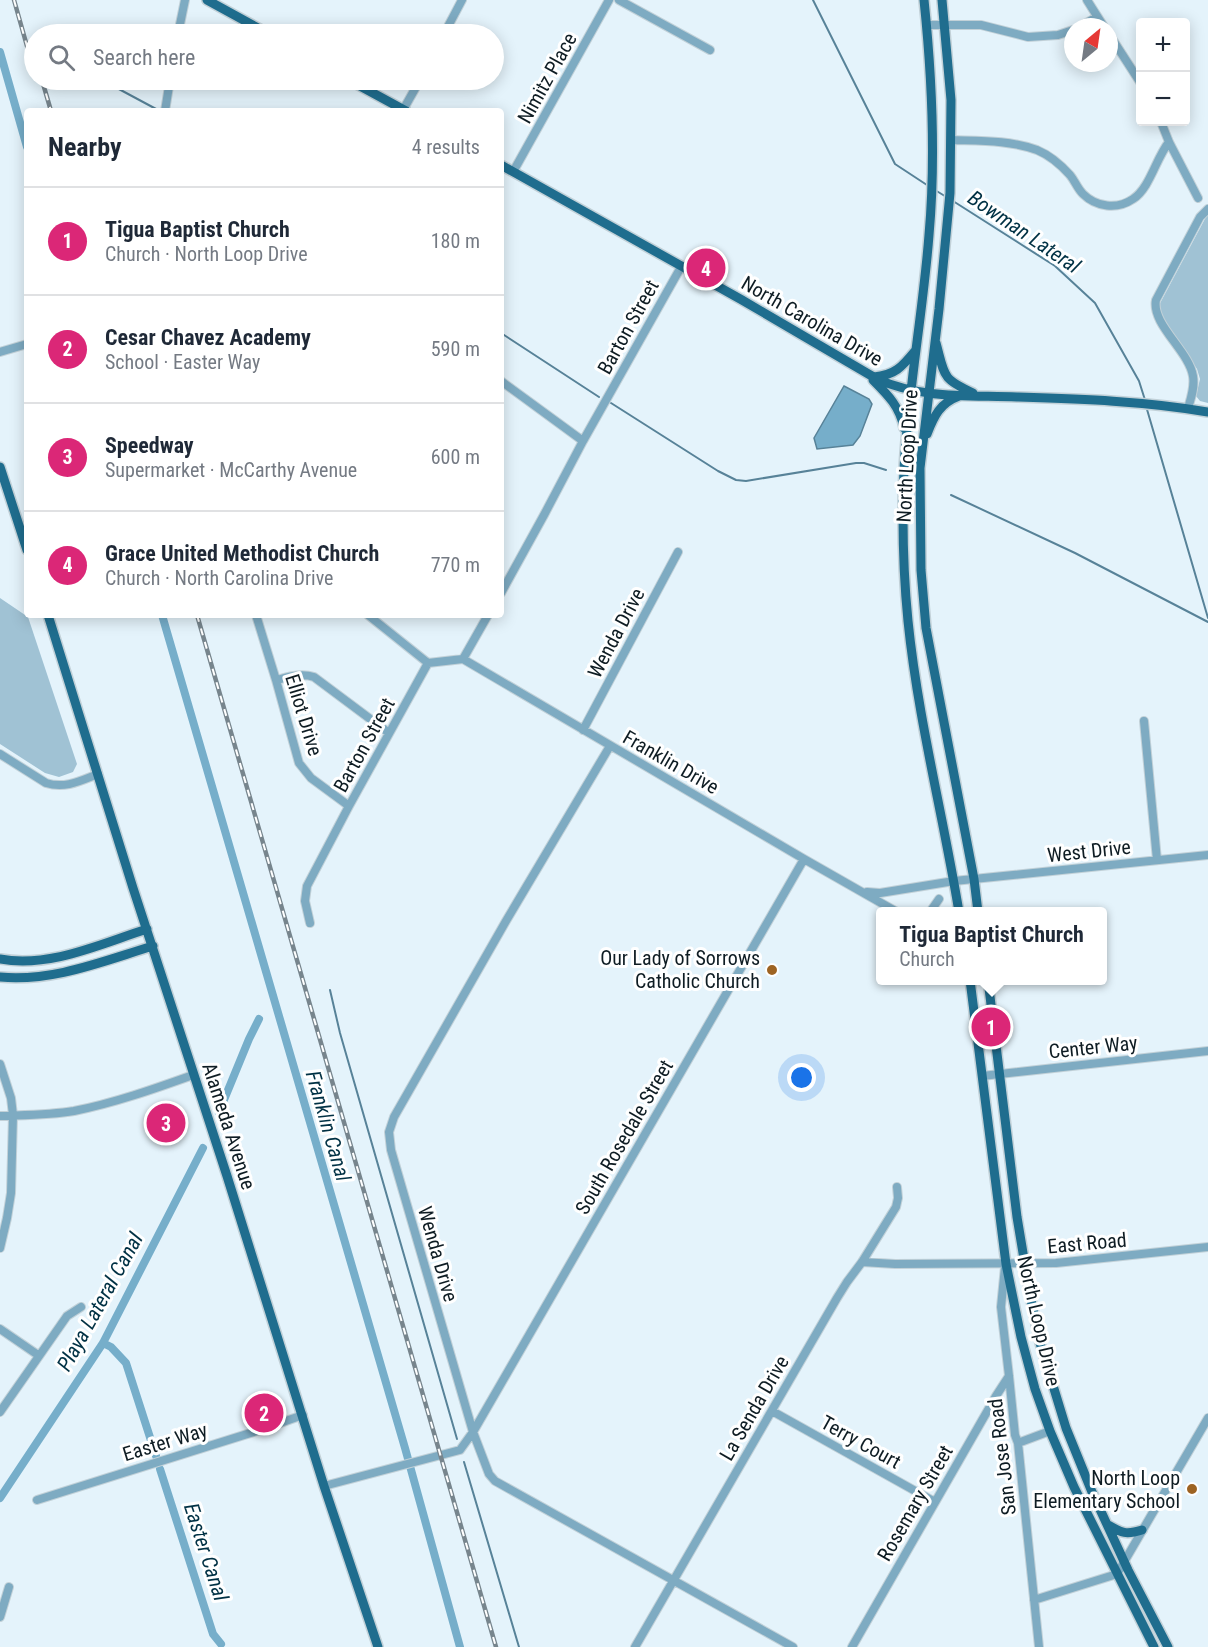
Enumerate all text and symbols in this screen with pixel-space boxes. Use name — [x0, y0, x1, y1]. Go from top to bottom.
north arrow — [1064, 18, 1118, 72]
map controls — [1136, 18, 1190, 126]
button: + — [1136, 18, 1190, 72]
search box — [24, 24, 504, 90]
street label: Nimitz Place — [512, 29, 582, 127]
icon: search — [45, 41, 78, 74]
text: Search here — [93, 45, 195, 70]
button: − — [1136, 72, 1190, 126]
text: Nearby — [48, 132, 122, 162]
text: 4 results — [412, 135, 480, 159]
water label: Bowman Lateral — [964, 186, 1085, 278]
text: Tigua Baptist Church — [105, 217, 290, 242]
text: 1 — [62, 229, 73, 253]
text: 180 m — [431, 229, 480, 253]
text: Church · North Loop Drive — [105, 242, 308, 266]
pin: 4 — [686, 246, 726, 290]
street label: North Carolina Drive — [737, 271, 887, 371]
street label: Barton Street — [592, 276, 664, 378]
text: Cesar Chavez Academy — [105, 325, 311, 350]
text: 2 — [62, 337, 73, 361]
text: 590 m — [431, 337, 480, 361]
text: School · Easter Way — [105, 350, 260, 374]
street label: North Loop Drive — [892, 389, 922, 523]
text: Speedway — [105, 433, 194, 458]
text: 3 — [62, 445, 73, 469]
text: 600 m — [431, 445, 480, 469]
text: Supermarket · McCarthy Avenue — [105, 458, 357, 482]
text: Grace United Methodist Church — [105, 541, 379, 566]
text: 4 — [62, 553, 73, 577]
text: 770 m — [431, 553, 480, 577]
text: Church · North Carolina Drive — [105, 566, 334, 590]
street label: Wenda Drive — [582, 584, 650, 682]
street label: Elliot Drive — [280, 671, 328, 759]
street label: Barton Street — [328, 694, 400, 796]
street label: Franklin Drive — [619, 725, 723, 799]
street label: West Drive — [1046, 835, 1132, 867]
popup — [876, 907, 1107, 985]
text: Tigua Baptist Church — [899, 922, 1084, 947]
place label: Our Lady of Sorrows Catholic Church — [600, 946, 760, 993]
text: Church — [899, 947, 955, 971]
marker: Our Lady of Sorrows Catholic Church — [765, 963, 779, 977]
pin: 1 — [972, 1004, 1010, 1050]
street label: Center Way — [1047, 1030, 1139, 1064]
street label: South Rosedale Street — [570, 1055, 678, 1218]
street label: Alameda Avenue — [197, 1060, 261, 1192]
your location — [787, 1063, 816, 1092]
water label: Franklin Canal — [301, 1068, 355, 1184]
pin: 3 — [146, 1100, 186, 1146]
street label: Wenda Drive — [413, 1204, 463, 1304]
street label: East Road — [1046, 1228, 1128, 1258]
water label: Playa Lateral Canal — [52, 1229, 148, 1375]
street label: North Loop Drive — [1012, 1253, 1066, 1389]
street label: La Senda Drive — [714, 1351, 794, 1465]
pin: 2 — [244, 1390, 284, 1436]
street label: San Jose Road — [983, 1397, 1021, 1517]
street label: Terry Court — [817, 1410, 905, 1474]
street label: Easter Way — [120, 1418, 210, 1466]
street label: Rosemary Street — [872, 1441, 958, 1565]
place label: North Loop Elementary School — [1033, 1466, 1180, 1513]
marker: North Loop Elementary School — [1185, 1482, 1199, 1496]
water label: Easter Canal — [179, 1500, 233, 1604]

